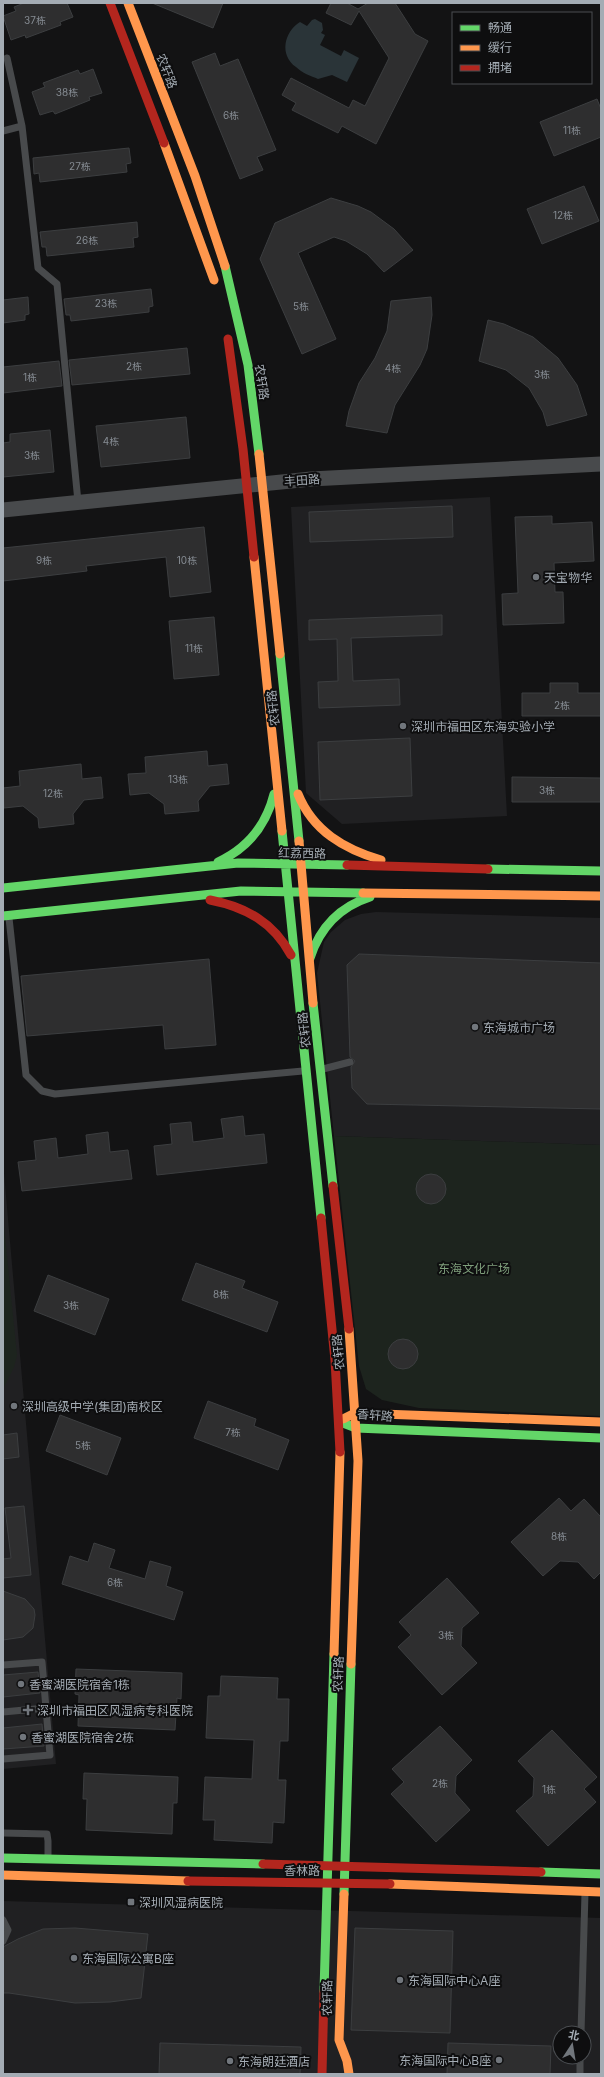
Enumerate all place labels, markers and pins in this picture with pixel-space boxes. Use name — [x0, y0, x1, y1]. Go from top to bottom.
place label: 天宝物华 — [544, 570, 592, 585]
marker: 天宝物华 — [531, 572, 541, 582]
place label: 深圳市福田区东海实验小学 — [411, 719, 555, 734]
marker: 深圳市福田区东海实验小学 — [398, 721, 408, 731]
place label: 东海城市广场 — [483, 1020, 555, 1035]
marker: 东海城市广场 — [470, 1022, 480, 1032]
place label: 深圳高级中学(集团)南校区 — [22, 1399, 163, 1414]
marker: 深圳高级中学(集团)南校区 — [9, 1401, 19, 1411]
place label: 香蜜湖医院宿舍1栋 — [29, 1677, 130, 1692]
marker: 香蜜湖医院宿舍1栋 — [16, 1679, 26, 1689]
place label: 深圳市福田区风湿病专科医院 — [37, 1703, 193, 1718]
marker: 深圳市福田区风湿病专科医院 — [22, 1704, 34, 1716]
place label: 香蜜湖医院宿舍2栋 — [31, 1730, 134, 1745]
marker: 香蜜湖医院宿舍2栋 — [18, 1732, 28, 1742]
place label: 深圳风湿病医院 — [139, 1895, 223, 1910]
marker: 深圳风湿病医院 — [126, 1897, 136, 1907]
place label: 东海国际公寓B座 — [82, 1951, 174, 1966]
marker: 东海国际公寓B座 — [69, 1953, 79, 1963]
place label: 东海国际中心A座 — [408, 1973, 500, 1988]
marker: 东海国际中心A座 — [395, 1975, 405, 1985]
place label: 东海国际中心B座 — [399, 2053, 491, 2068]
place label: 东海朗廷酒店 — [238, 2054, 310, 2069]
marker: 东海国际中心B座 — [494, 2055, 504, 2065]
marker: 东海朗廷酒店 — [225, 2056, 235, 2066]

